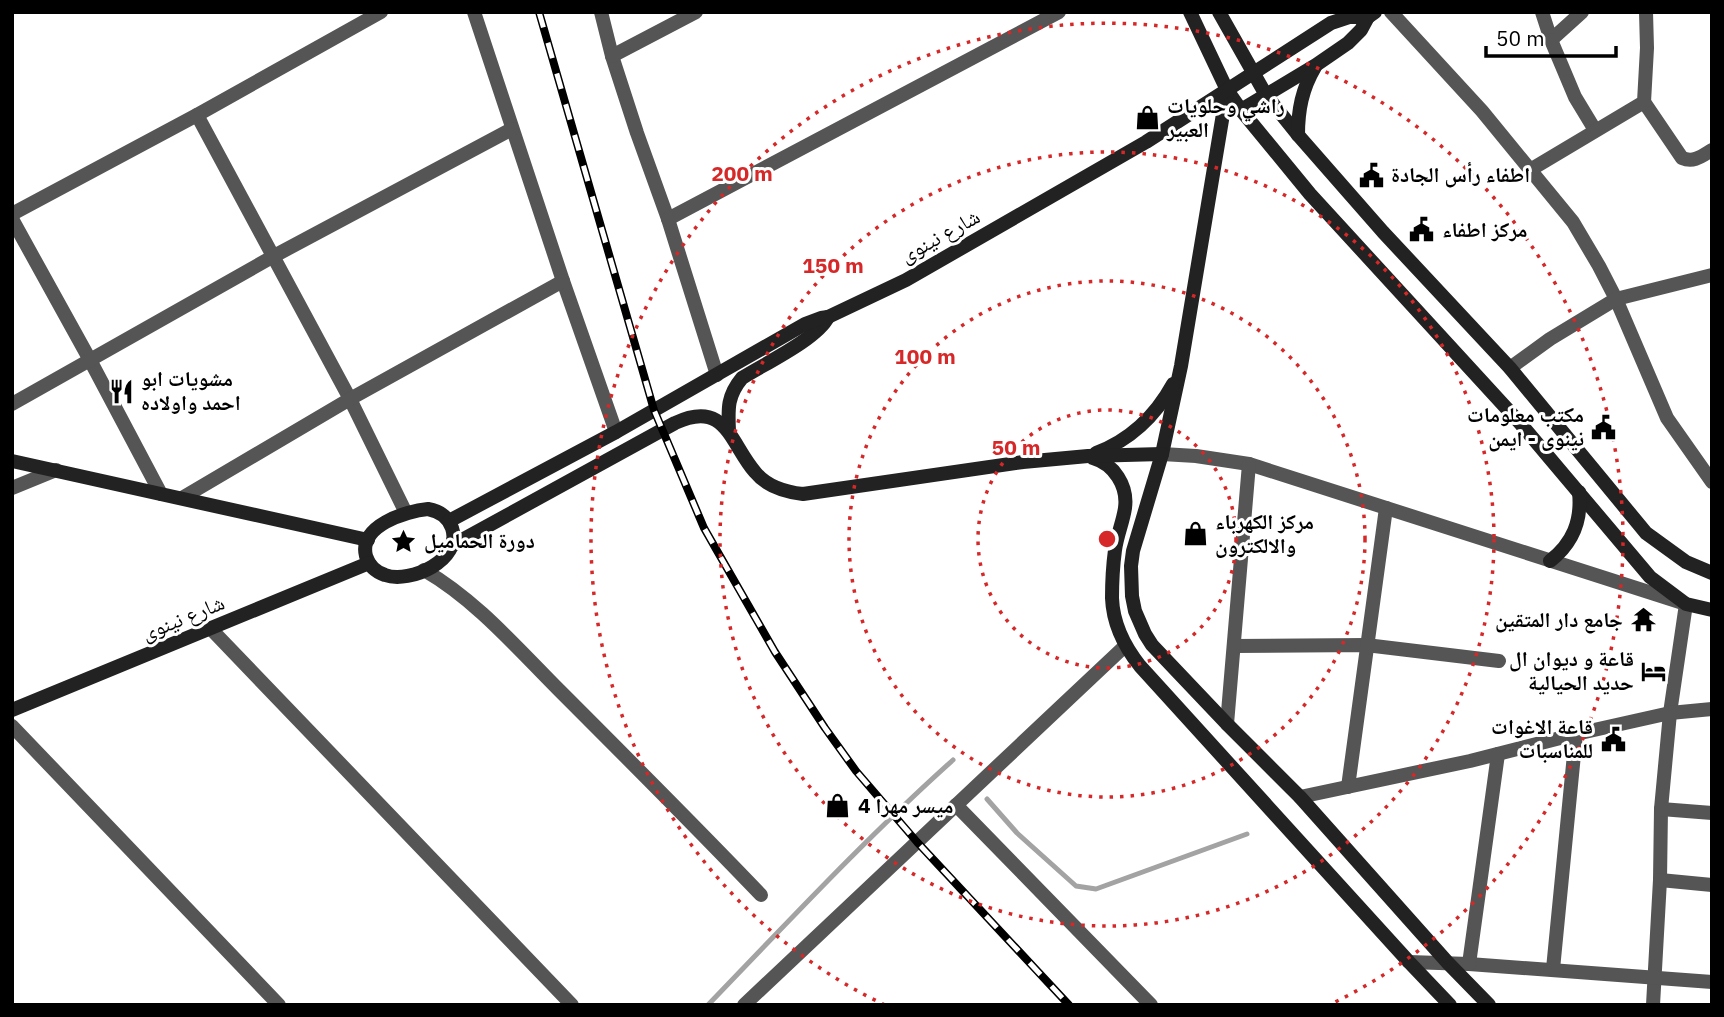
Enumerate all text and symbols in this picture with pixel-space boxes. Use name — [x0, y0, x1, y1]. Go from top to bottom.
scale bar — [1486, 14, 1616, 58]
text: 50 m — [1496, 24, 1545, 52]
place label: راشي وحلويات العبير — [1166, 91, 1285, 143]
shop icon: راشي وحلويات العبير — [1133, 104, 1161, 132]
text: 200 m — [711, 159, 773, 187]
place label: اطفاء رأس الجادة — [1391, 160, 1530, 188]
public building icon: اطفاء رأس الجادة — [1357, 161, 1385, 189]
street label: شارع نينوى — [895, 202, 984, 268]
place label: مركز اطفاء — [1442, 215, 1528, 243]
public building icon: مركز اطفاء — [1408, 216, 1436, 244]
text: 150 m — [802, 251, 864, 279]
text: 100 m — [894, 342, 956, 370]
place label: مشويات ابو احمد واولاده — [141, 364, 241, 416]
restaurant icon: مشويات ابو احمد واولاده — [107, 377, 135, 405]
place label: مكتب معلومات نينوى - ايمن — [1467, 400, 1584, 452]
public building icon: مكتب معلومات نينوى - ايمن — [1590, 413, 1618, 441]
text: 50 m — [992, 433, 1040, 461]
place label: مركز الكهرباء والالكترون — [1215, 507, 1314, 559]
shop icon: مركز الكهرباء والالكترون — [1181, 520, 1209, 548]
place label: دورة الحماميل — [424, 526, 535, 554]
place icon: دورة الحماميل — [390, 527, 418, 555]
centre of rings — [1095, 527, 1119, 551]
street label: شارع نينوى — [137, 588, 228, 646]
place label: جامع دار المتقين — [1495, 605, 1623, 634]
temple icon: جامع دار المتقين — [1629, 606, 1657, 634]
place label: قاعة و ديوان ال حديد الحيالية — [1509, 644, 1634, 696]
hotel icon: قاعة و ديوان ال حديد الحيالية — [1640, 657, 1668, 685]
place label: قاعة الاغوات للمناسبات — [1491, 712, 1593, 764]
public building icon: قاعة الاغوات للمناسبات — [1599, 725, 1627, 753]
place label: ميسر مهرا 4 — [858, 791, 953, 819]
shop icon: ميسر مهرا 4 — [824, 792, 852, 820]

